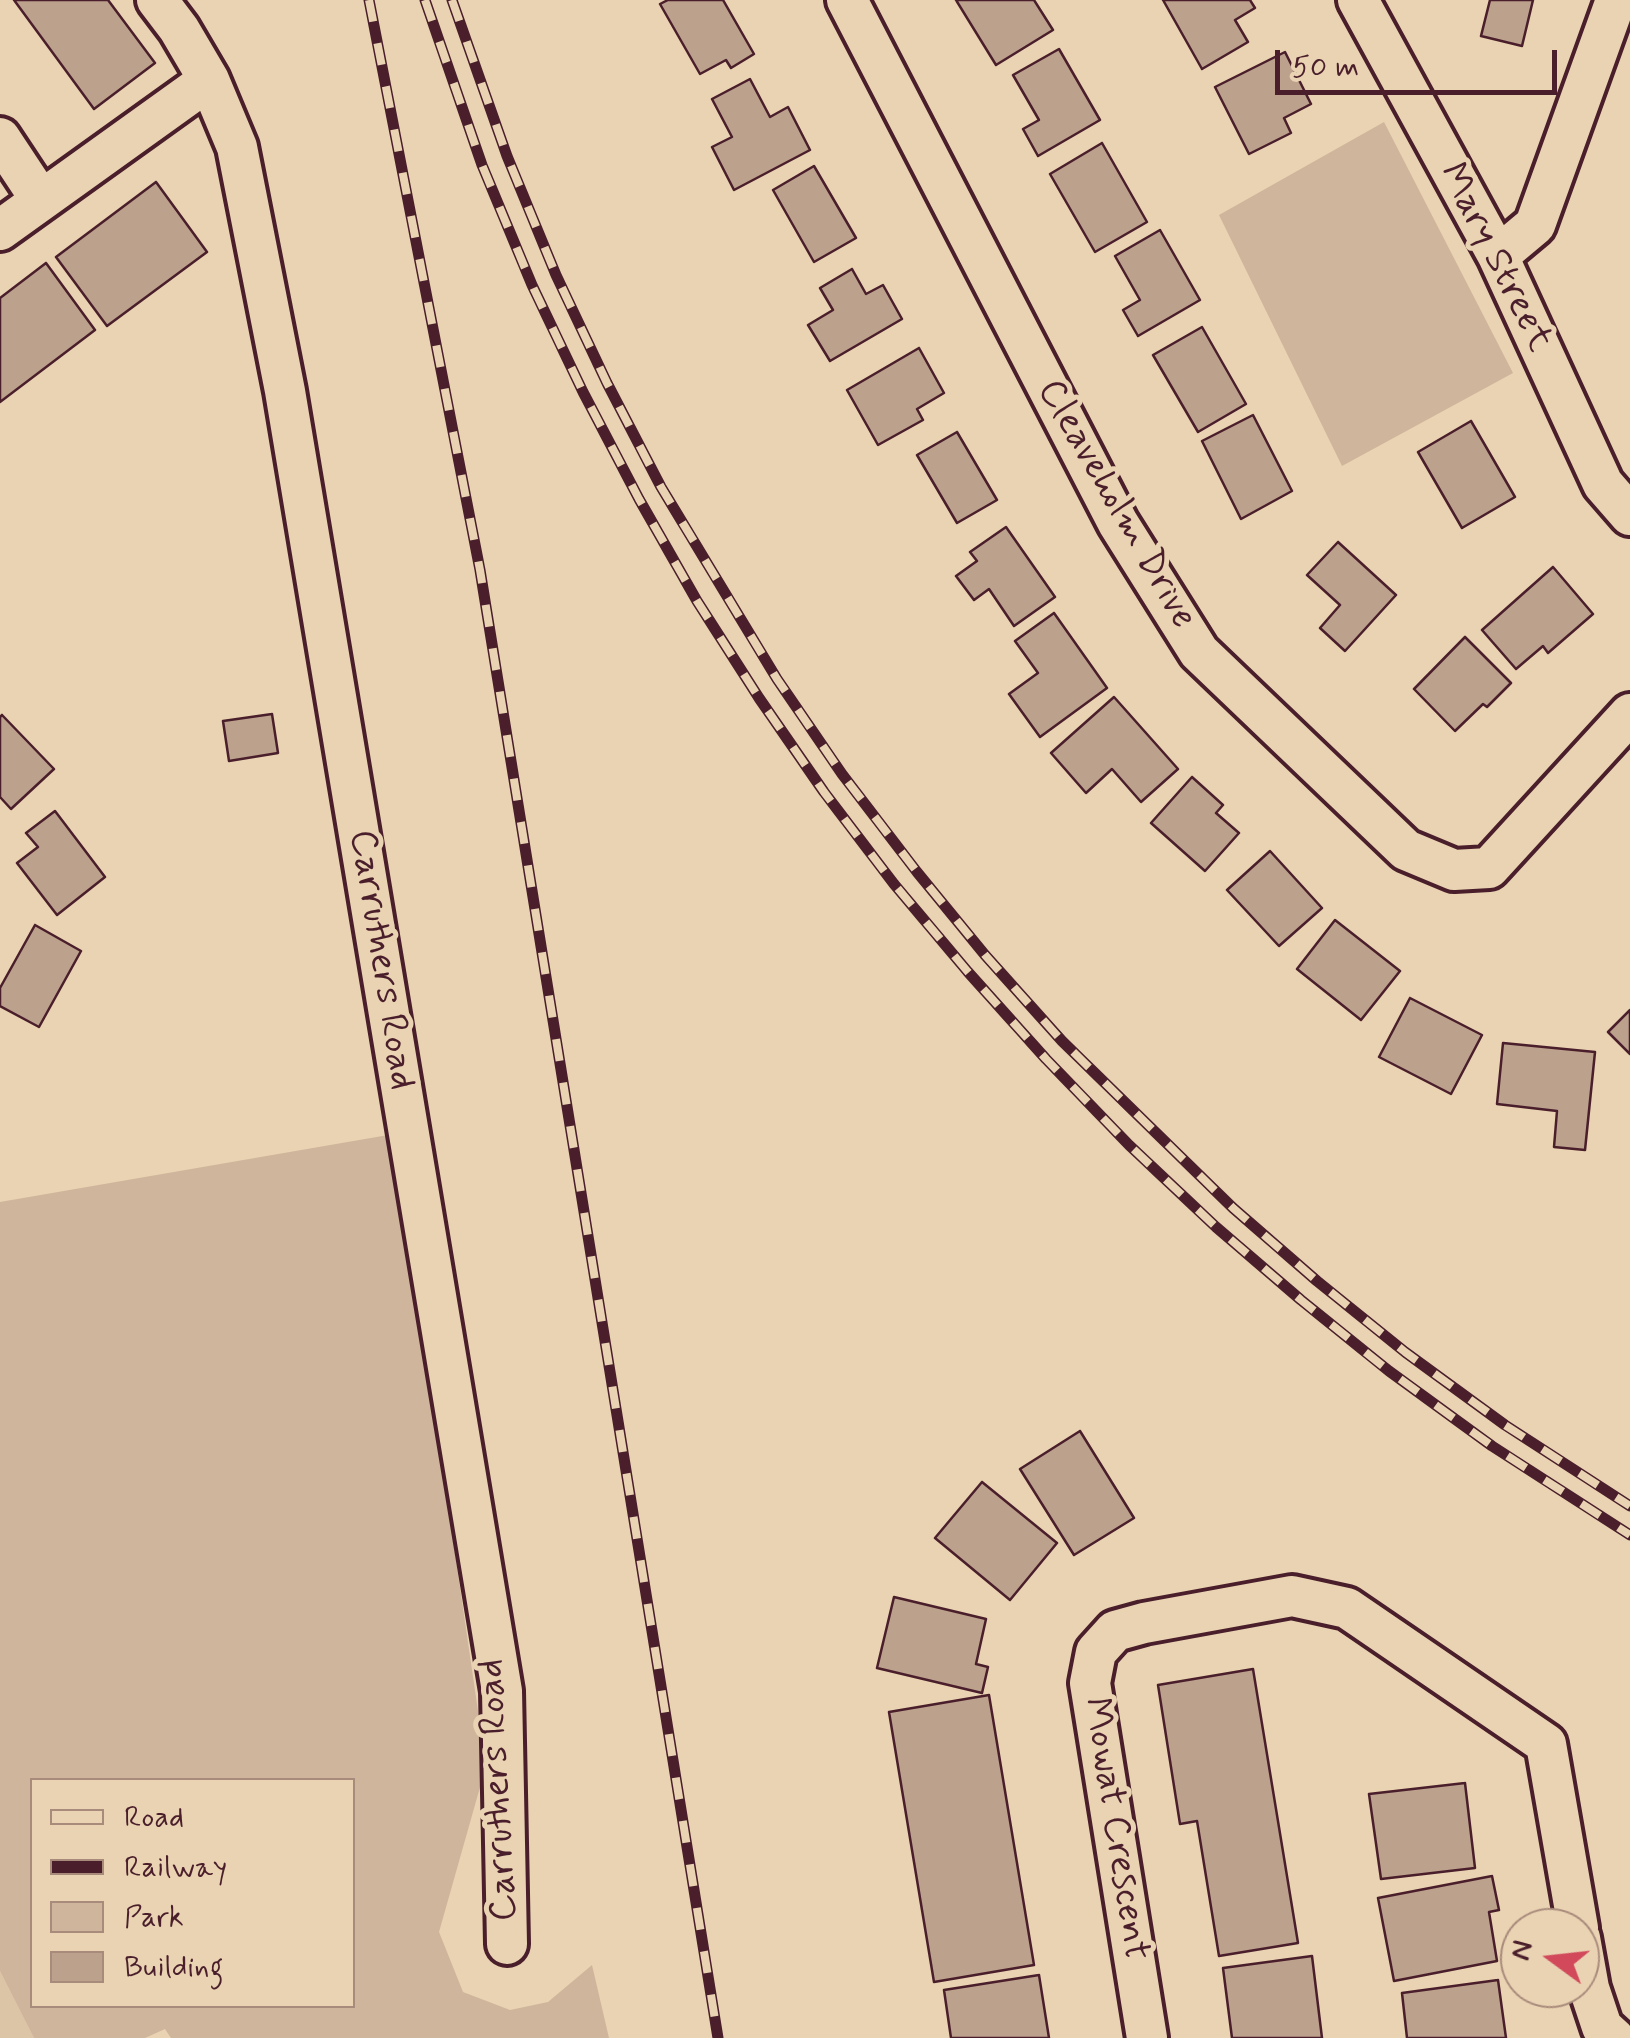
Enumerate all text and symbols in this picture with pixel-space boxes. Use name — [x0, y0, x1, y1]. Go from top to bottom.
scale bar — [1280, 30, 1562, 92]
text: 50 m — [1292, 48, 1359, 87]
street label: Mary Street — [1427, 156, 1561, 360]
street label: Cleaveholm Drive — [1025, 372, 1205, 638]
street label: Carruthers Road — [337, 827, 423, 1093]
street label: Carruthers Road — [470, 1658, 530, 1922]
street label: Mowat Crescent — [1071, 1694, 1157, 1964]
legend — [30, 1778, 355, 2008]
text: Road — [124, 1798, 184, 1837]
text: Railway — [124, 1848, 227, 1887]
text: Park — [124, 1898, 184, 1937]
north arrow — [1500, 1908, 1600, 2008]
text: N — [1502, 1937, 1543, 1964]
text: Building — [124, 1948, 223, 1987]

